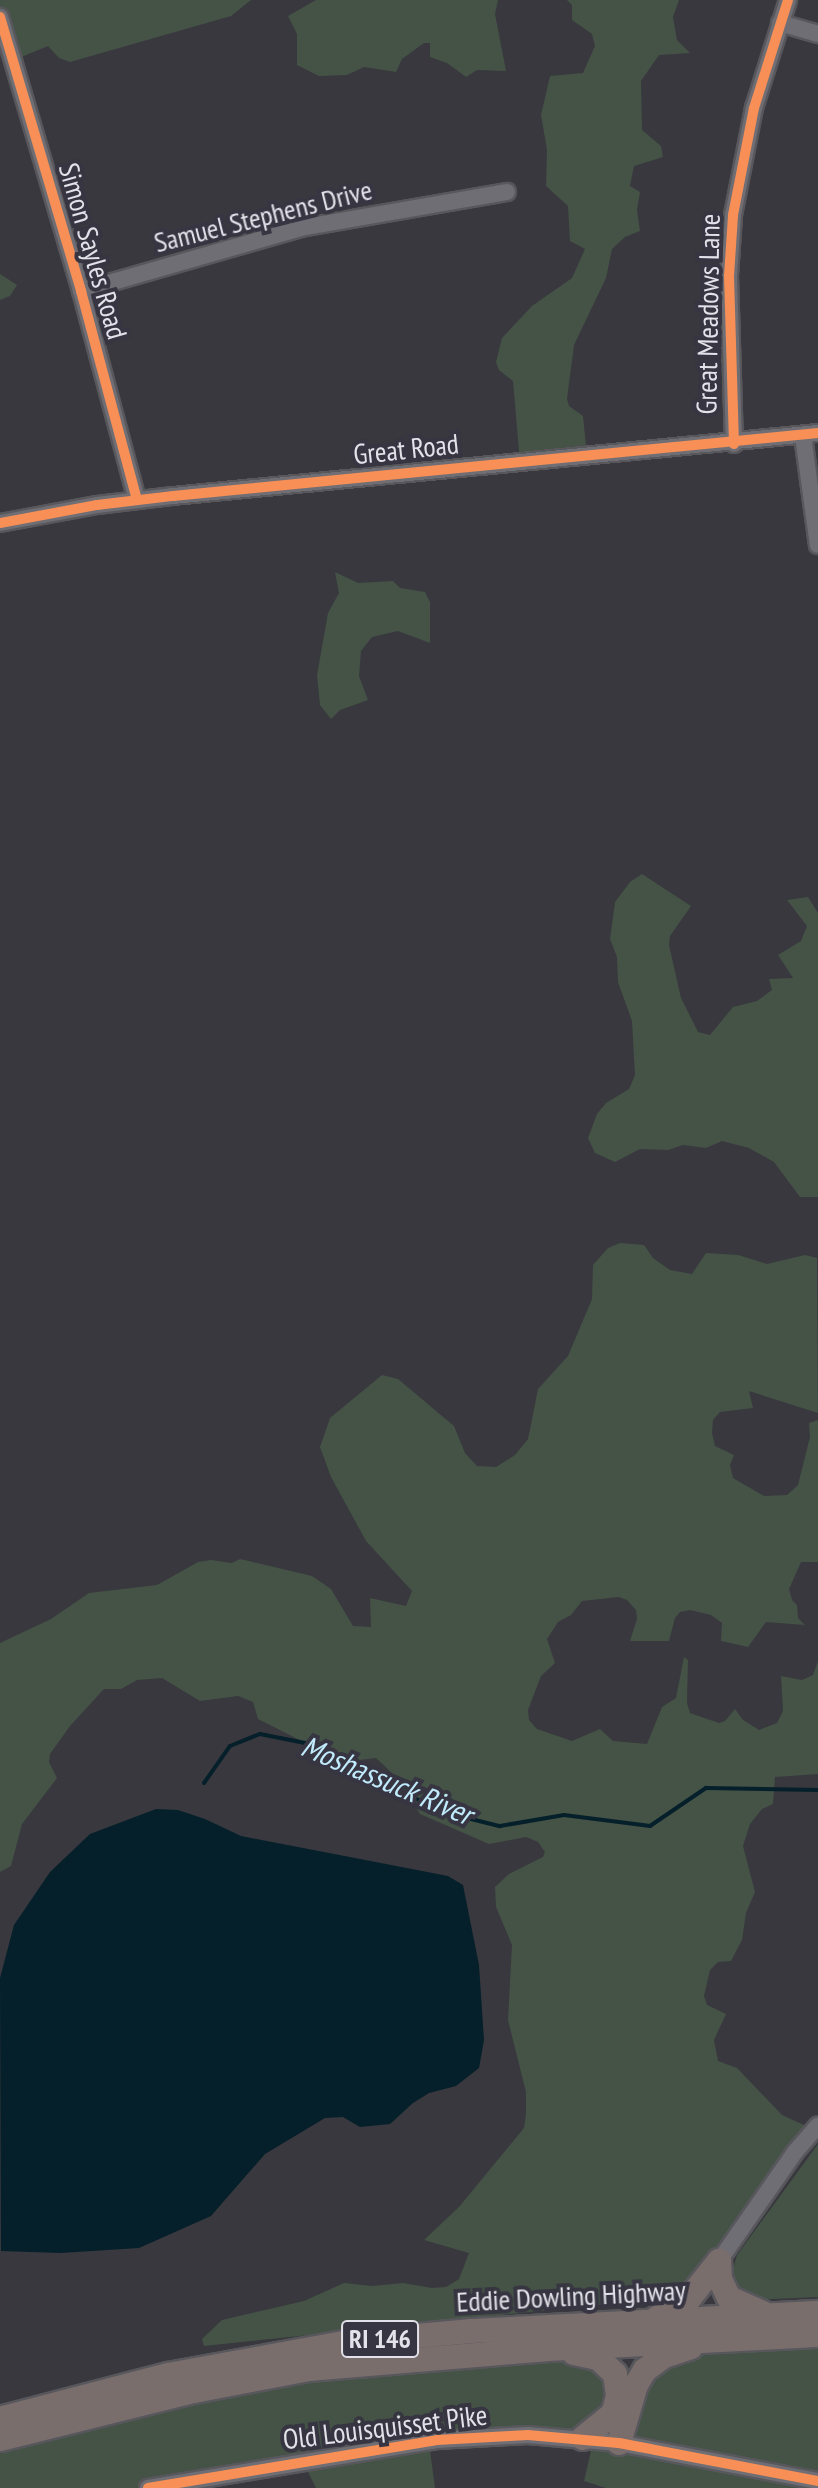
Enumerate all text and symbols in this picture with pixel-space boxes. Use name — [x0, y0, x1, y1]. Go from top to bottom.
street label: Simon Sayles Road — [52, 159, 134, 343]
street label: Samuel Stephens Drive — [151, 173, 375, 259]
street label: Great Meadows Lane — [689, 213, 727, 415]
street label: Great Road — [352, 427, 460, 471]
water label: Moshassuck River — [296, 1728, 478, 1832]
street label: Eddie Dowling Highway — [455, 2273, 687, 2319]
road number: RI 146 — [340, 2317, 420, 2361]
street label: Old Louisquisset Pike — [281, 2398, 489, 2456]

